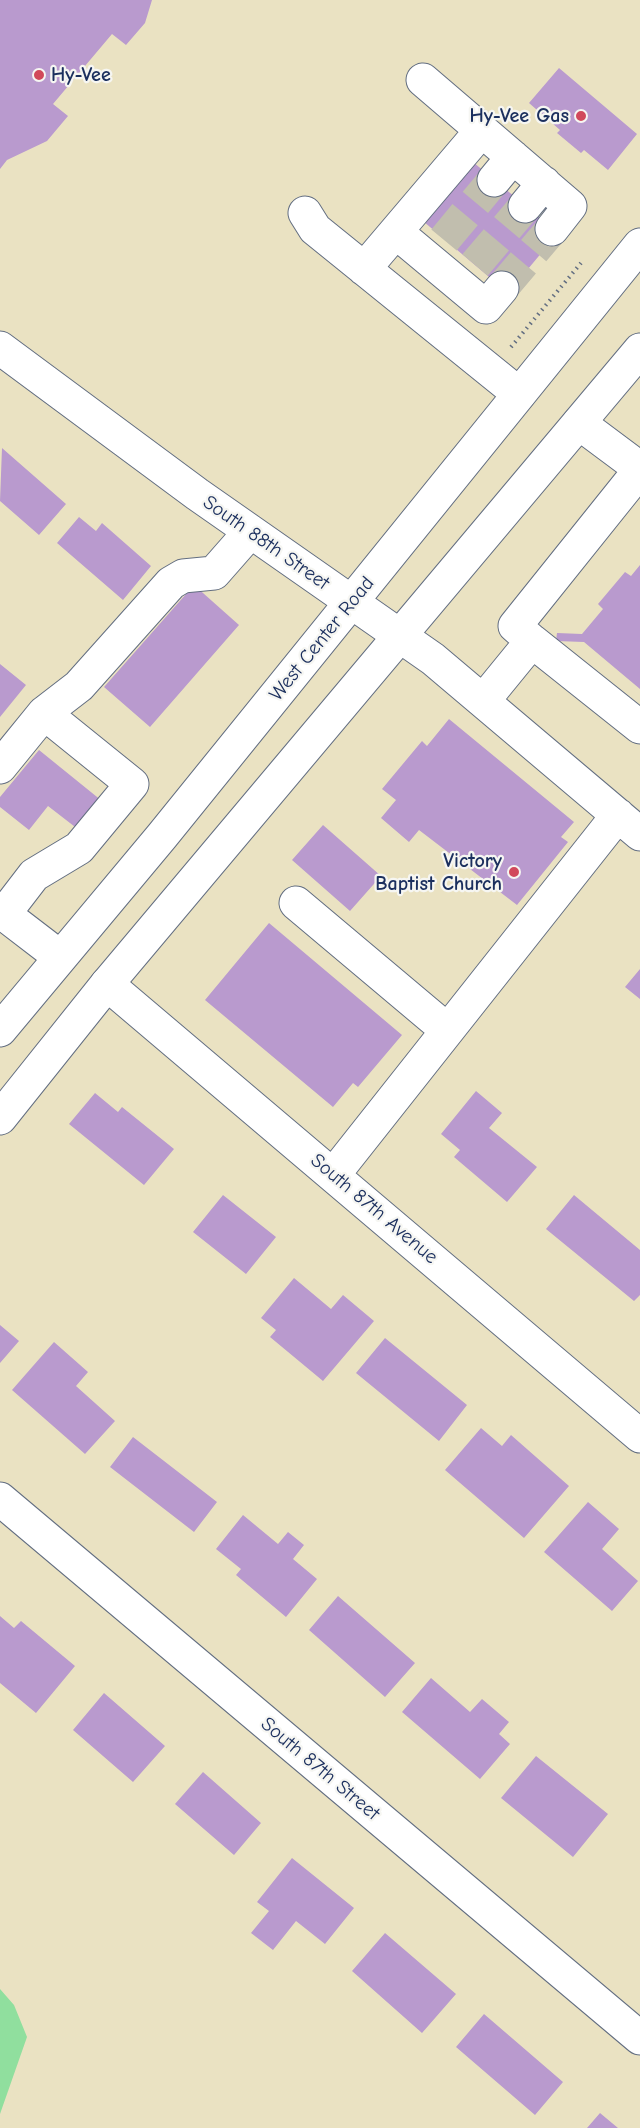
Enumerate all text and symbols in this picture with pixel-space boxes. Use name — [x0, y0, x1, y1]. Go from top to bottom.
place label: Hy-Vee — [51, 63, 111, 87]
marker: Hy-Vee — [32, 68, 46, 82]
place label: Hy-Vee Gas — [469, 104, 569, 128]
marker: Hy-Vee Gas — [574, 109, 588, 123]
street label: South 88th Street — [198, 491, 334, 595]
street label: West Center Road — [265, 572, 379, 706]
place label: Victory Baptist Church — [375, 849, 502, 896]
marker: Victory Baptist Church — [507, 865, 521, 879]
street label: South 87th Avenue — [305, 1149, 443, 1269]
street label: South 87th Street — [256, 1712, 384, 1826]

